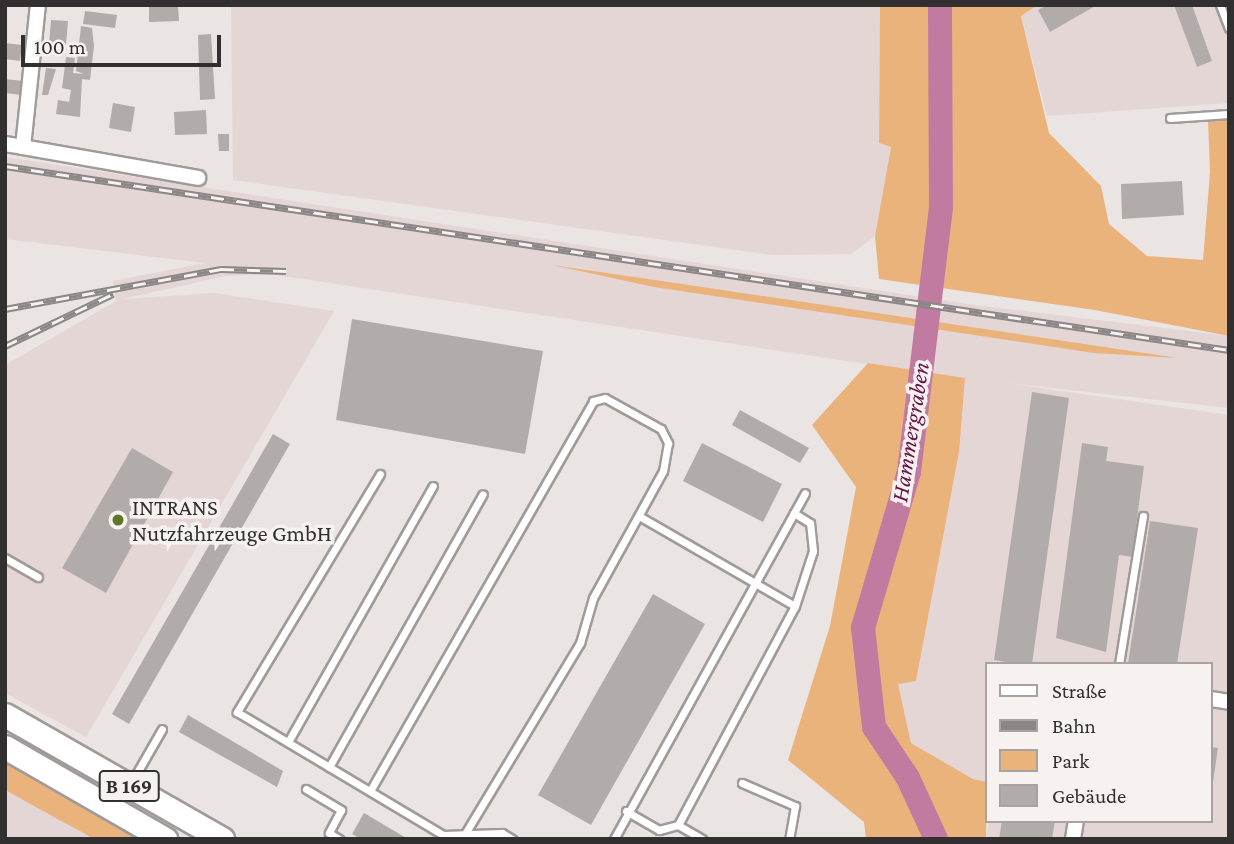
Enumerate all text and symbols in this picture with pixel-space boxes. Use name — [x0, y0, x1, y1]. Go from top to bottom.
scale bar — [24, 21, 224, 65]
text: 100 m — [34, 35, 86, 59]
water label: Hammergraben — [885, 360, 935, 504]
place label: INTRANS Nutzfahrzeuge GmbH — [132, 493, 332, 547]
marker: INTRANS Nutzfahrzeuge GmbH — [110, 512, 126, 528]
legend — [986, 662, 1213, 823]
text: Straße — [1052, 679, 1106, 703]
text: Bahn — [1052, 714, 1096, 738]
text: Park — [1052, 749, 1089, 773]
road number: B 169 — [97, 768, 160, 804]
text: Gebäude — [1052, 784, 1126, 808]

